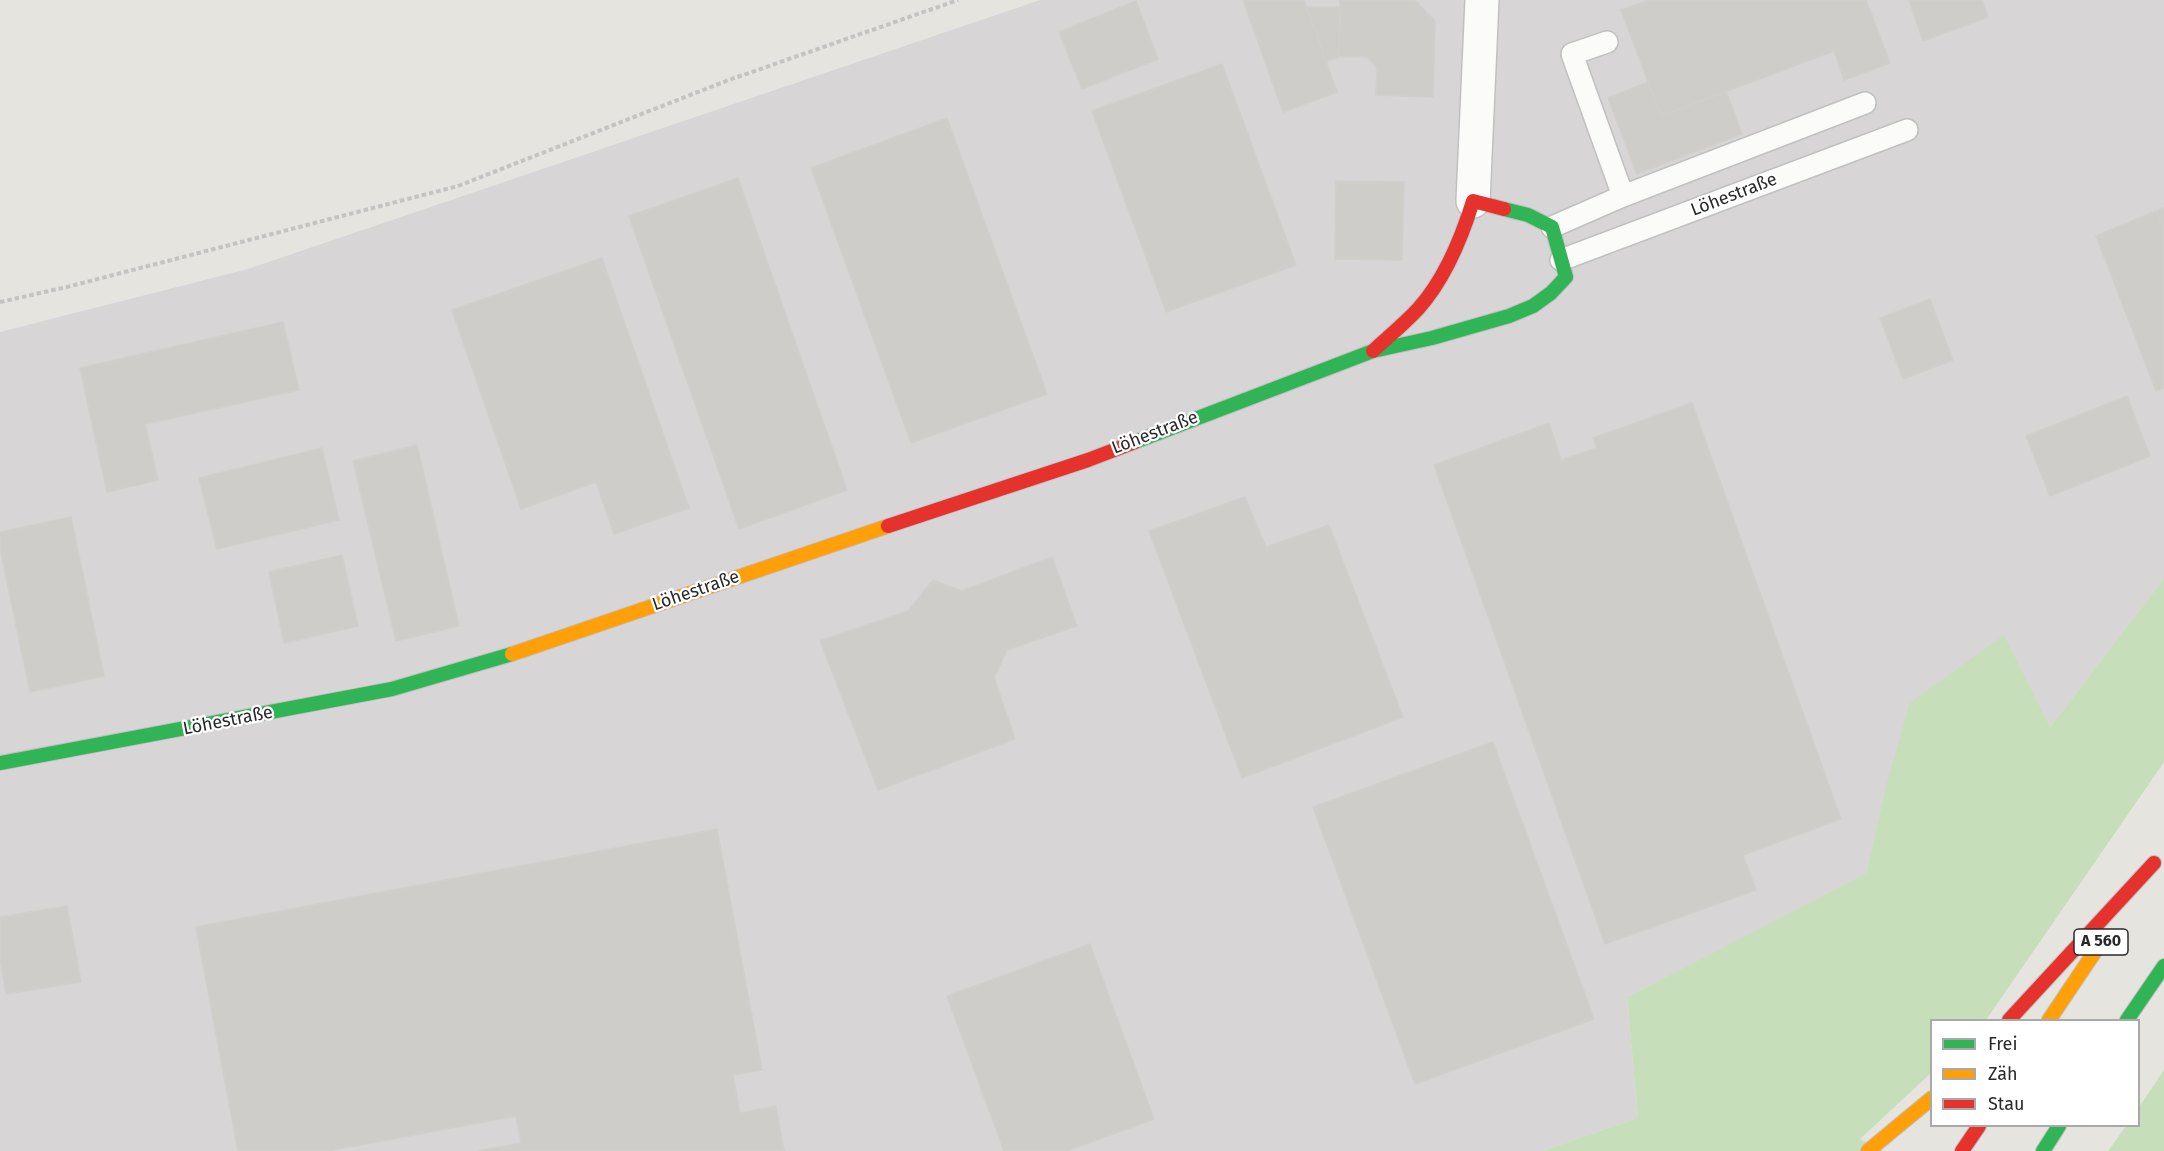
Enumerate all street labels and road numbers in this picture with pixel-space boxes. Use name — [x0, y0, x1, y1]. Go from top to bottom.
street label: Löhestraße — [1688, 169, 1780, 221]
street label: Löhestraße — [1109, 407, 1201, 459]
street label: Löhestraße — [650, 566, 742, 616]
street label: Löhestraße — [181, 702, 275, 740]
road number: A 560 — [2074, 929, 2128, 955]

